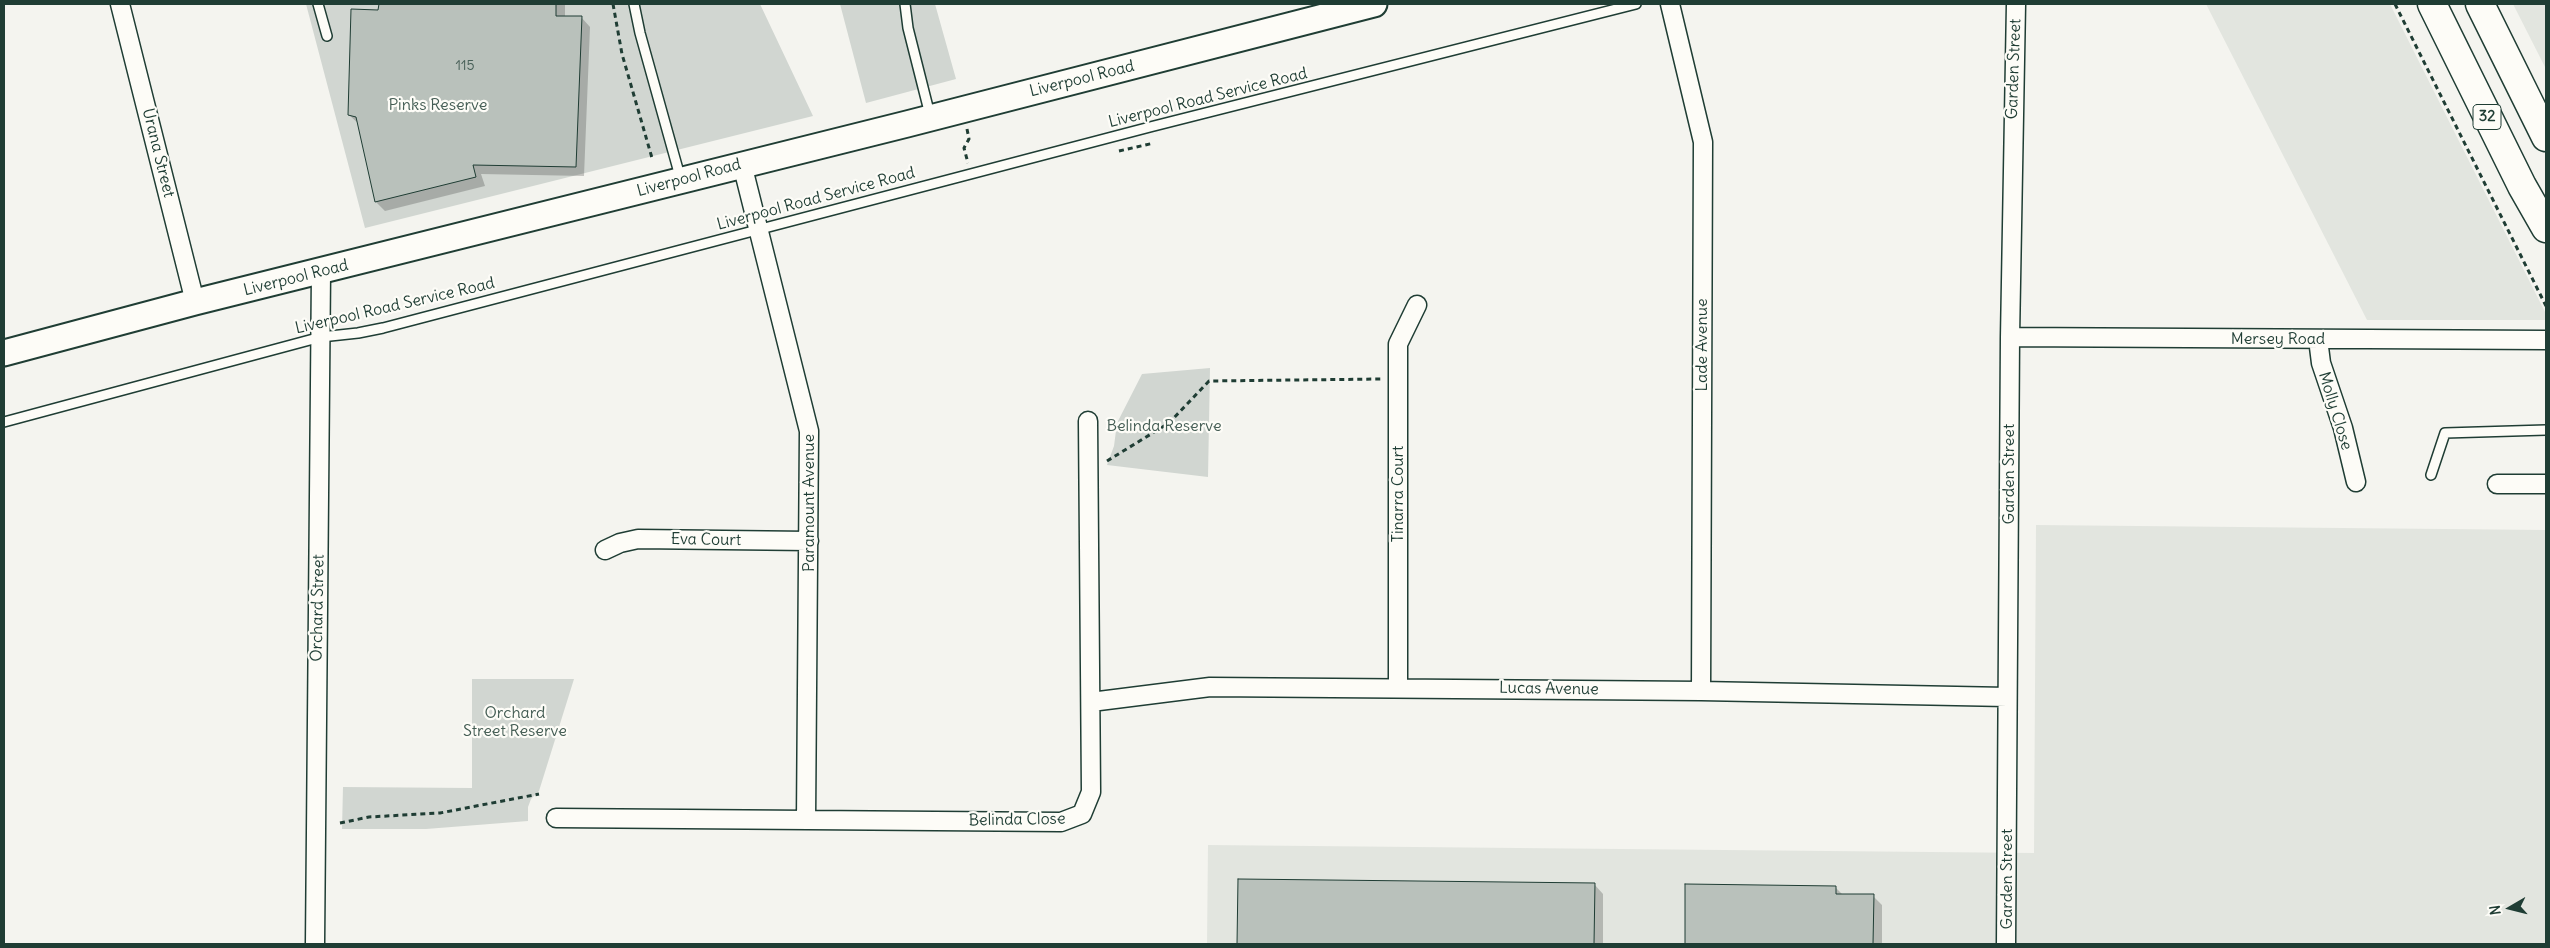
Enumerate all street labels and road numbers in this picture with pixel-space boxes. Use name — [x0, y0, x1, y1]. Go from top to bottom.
street label: Garden Street — [2003, 18, 2025, 120]
street label: Liverpool Road — [1028, 57, 1136, 101]
street label: Liverpool Road Service Road — [1107, 64, 1309, 132]
road number: 32 — [2473, 104, 2501, 130]
street label: Urana Street — [138, 106, 178, 200]
street label: Liverpool Road — [635, 155, 743, 201]
street label: Liverpool Road Service Road — [715, 163, 917, 235]
street label: Liverpool Road — [242, 256, 350, 300]
street label: Liverpool Road Service Road — [293, 274, 497, 338]
street label: Lade Avenue — [1692, 298, 1712, 392]
street label: Mersey Road — [2231, 329, 2325, 349]
street label: Molly Close — [2314, 370, 2356, 452]
street label: Garden Street — [1999, 424, 2019, 524]
street label: Paramount Avenue — [799, 434, 819, 572]
street label: Tinarra Court — [1388, 446, 1408, 542]
street label: Eva Court — [671, 530, 741, 550]
street label: Orchard Street — [307, 554, 329, 662]
street label: Lucas Avenue — [1499, 679, 1599, 699]
street label: Belinda Close — [968, 810, 1066, 830]
street label: Garden Street — [1997, 829, 2017, 929]

